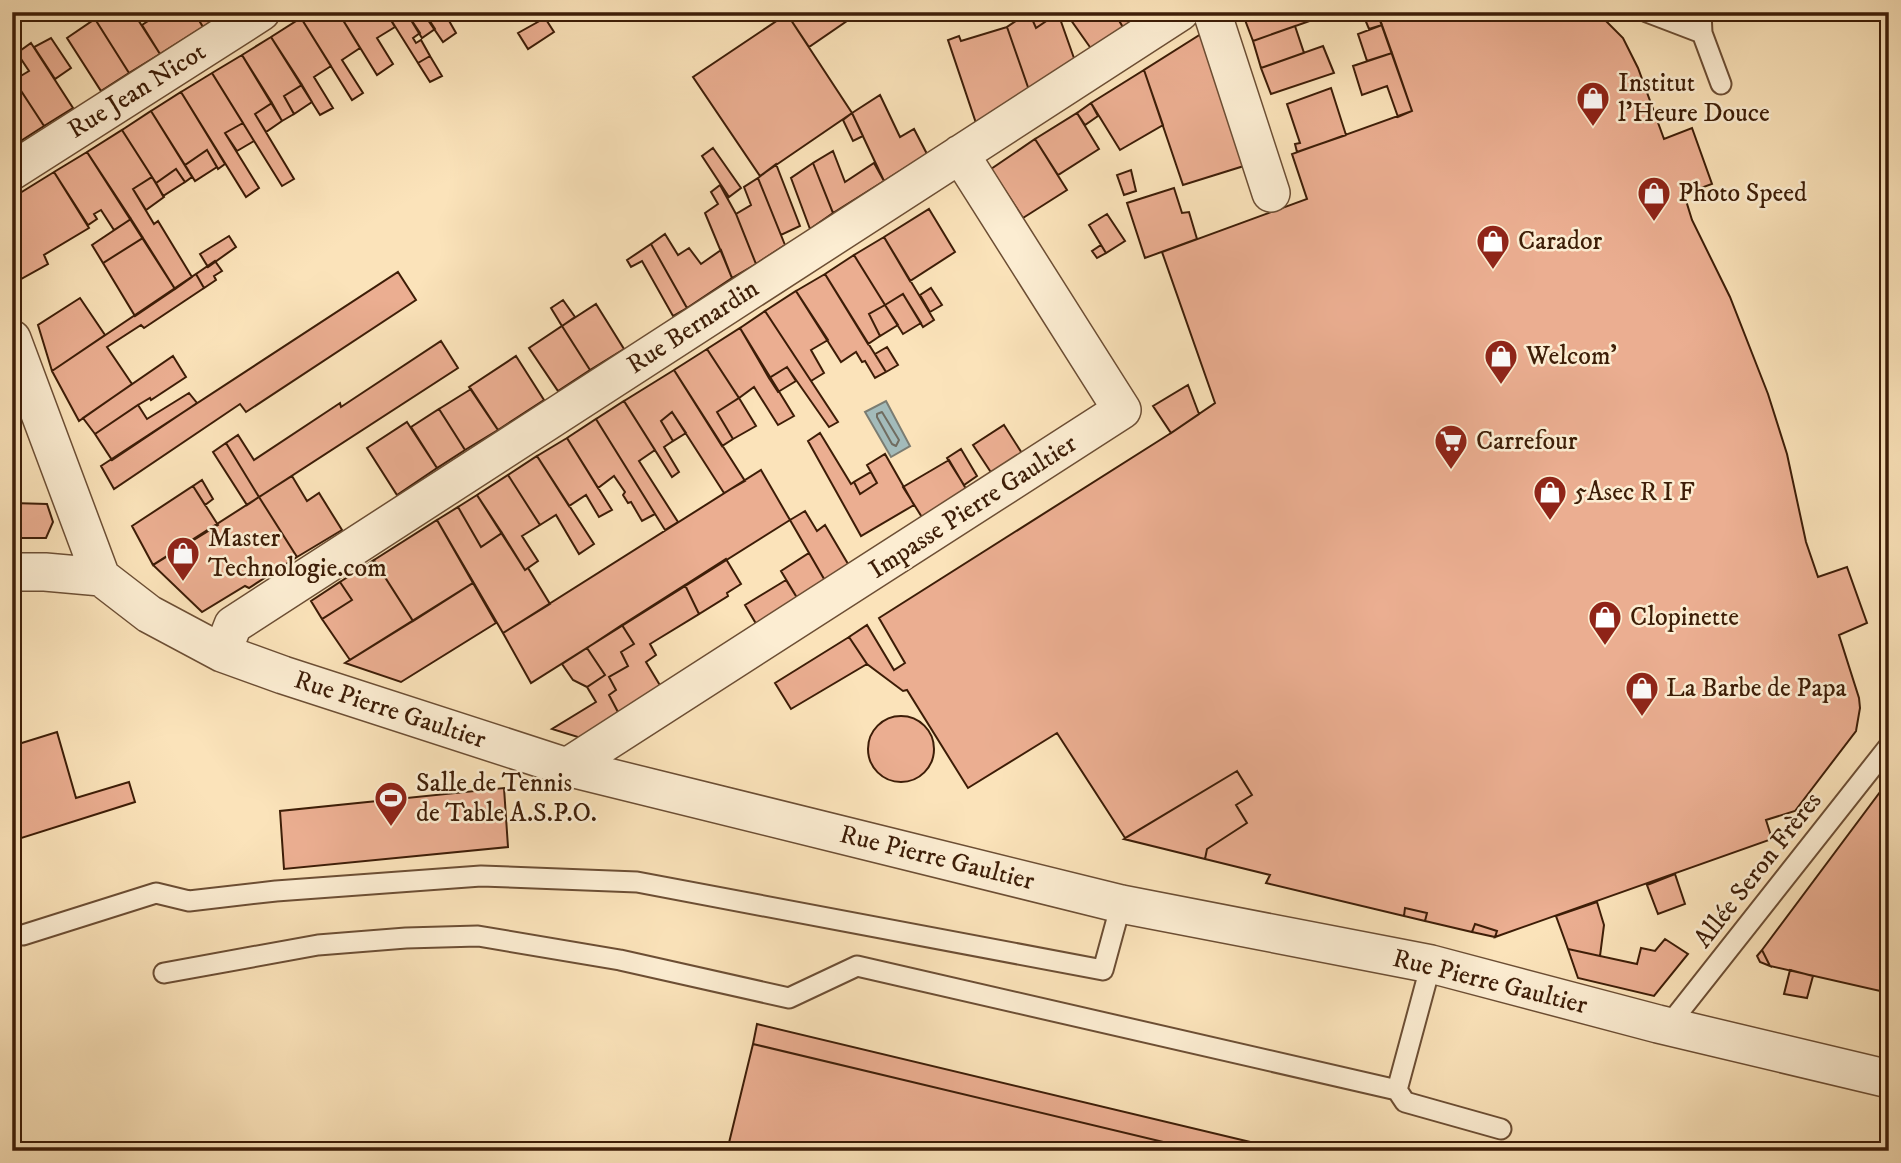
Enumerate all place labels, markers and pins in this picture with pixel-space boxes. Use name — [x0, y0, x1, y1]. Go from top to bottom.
place label: Institut l'Heure Douce — [1618, 67, 1770, 130]
shop icon: Institut l'Heure Douce — [1574, 79, 1612, 128]
shop icon: Photo Speed — [1635, 174, 1673, 223]
place label: Photo Speed — [1678, 177, 1807, 210]
shop icon: Carador — [1474, 222, 1512, 271]
place label: Carador — [1518, 225, 1603, 258]
shop icon: Welcom' — [1482, 337, 1520, 386]
place label: Welcom' — [1525, 340, 1617, 373]
supermarket icon: Carrefour — [1432, 422, 1470, 471]
place label: Carrefour — [1476, 425, 1578, 458]
shop icon: 5Asec R I F — [1531, 473, 1569, 522]
place label: 5Asec R I F — [1574, 476, 1695, 509]
place label: Master Technologie.com — [208, 522, 387, 585]
shop icon: Master Technologie.com — [164, 534, 202, 583]
shop icon: Clopinette — [1586, 598, 1624, 647]
place label: Clopinette — [1630, 601, 1739, 634]
shop icon: La Barbe de Papa — [1623, 669, 1661, 718]
place label: La Barbe de Papa — [1666, 672, 1847, 705]
place label: Salle de Tennis de Table A.S.P.O. — [416, 767, 597, 830]
sports icon: Salle de Tennis de Table A.S.P.O. — [372, 779, 410, 828]

